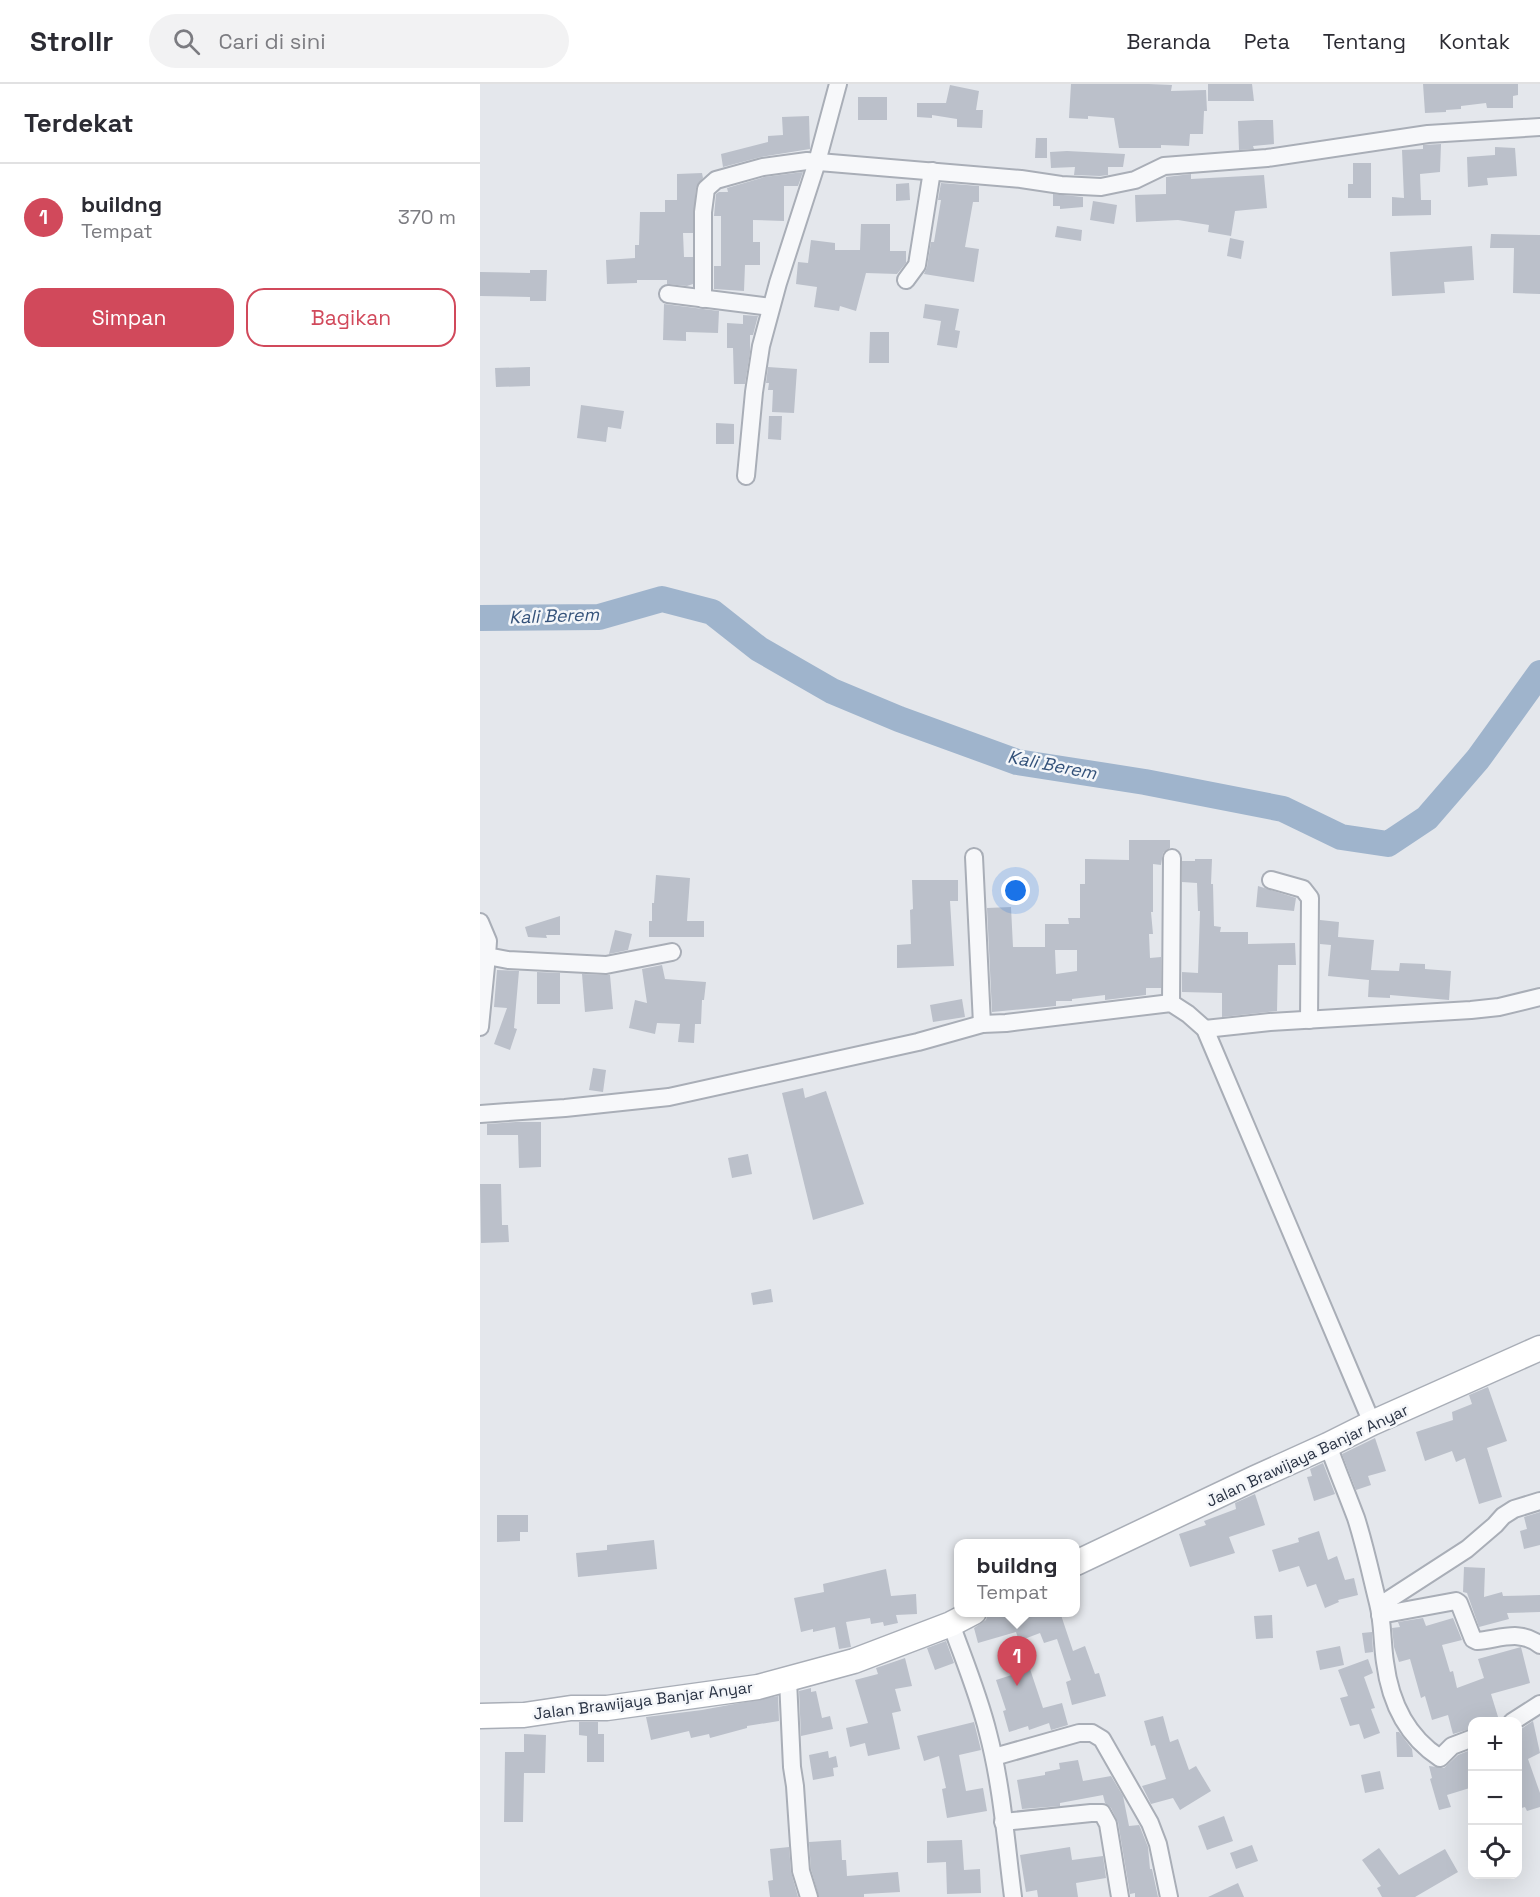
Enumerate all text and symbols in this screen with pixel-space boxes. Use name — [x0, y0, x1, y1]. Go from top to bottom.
search box — [149, 14, 569, 68]
text: Strollr — [30, 23, 113, 59]
icon: search — [170, 25, 203, 58]
text: Cari di sini — [218, 27, 326, 55]
text: Beranda — [1126, 28, 1211, 55]
text: Peta — [1244, 28, 1290, 55]
text: Tentang — [1323, 28, 1406, 55]
text: Kontak — [1439, 28, 1510, 55]
text: Terdekat — [24, 106, 134, 140]
text: buildng — [81, 190, 162, 218]
text: 1 — [39, 204, 48, 230]
text: 370 m — [398, 204, 456, 230]
text: Tempat — [81, 218, 153, 244]
button: Simpan — [24, 288, 234, 347]
button: Bagikan — [246, 288, 456, 347]
water label: Kali Berem — [509, 602, 600, 629]
water label: Kali Berem — [1006, 745, 1099, 784]
your location — [1001, 876, 1030, 905]
street label: Jalan Brawijaya Banjar Anyar — [1203, 1399, 1412, 1512]
popup — [954, 1539, 1080, 1617]
text: buildng — [977, 1551, 1057, 1579]
text: Tempat — [977, 1579, 1048, 1605]
pin: 1 — [998, 1636, 1036, 1686]
street label: Jalan Brawijaya Banjar Anyar — [532, 1677, 754, 1724]
map controls — [1468, 1717, 1522, 1879]
button: + — [1468, 1717, 1522, 1771]
button: − — [1468, 1771, 1522, 1825]
button: locate — [1468, 1825, 1522, 1879]

